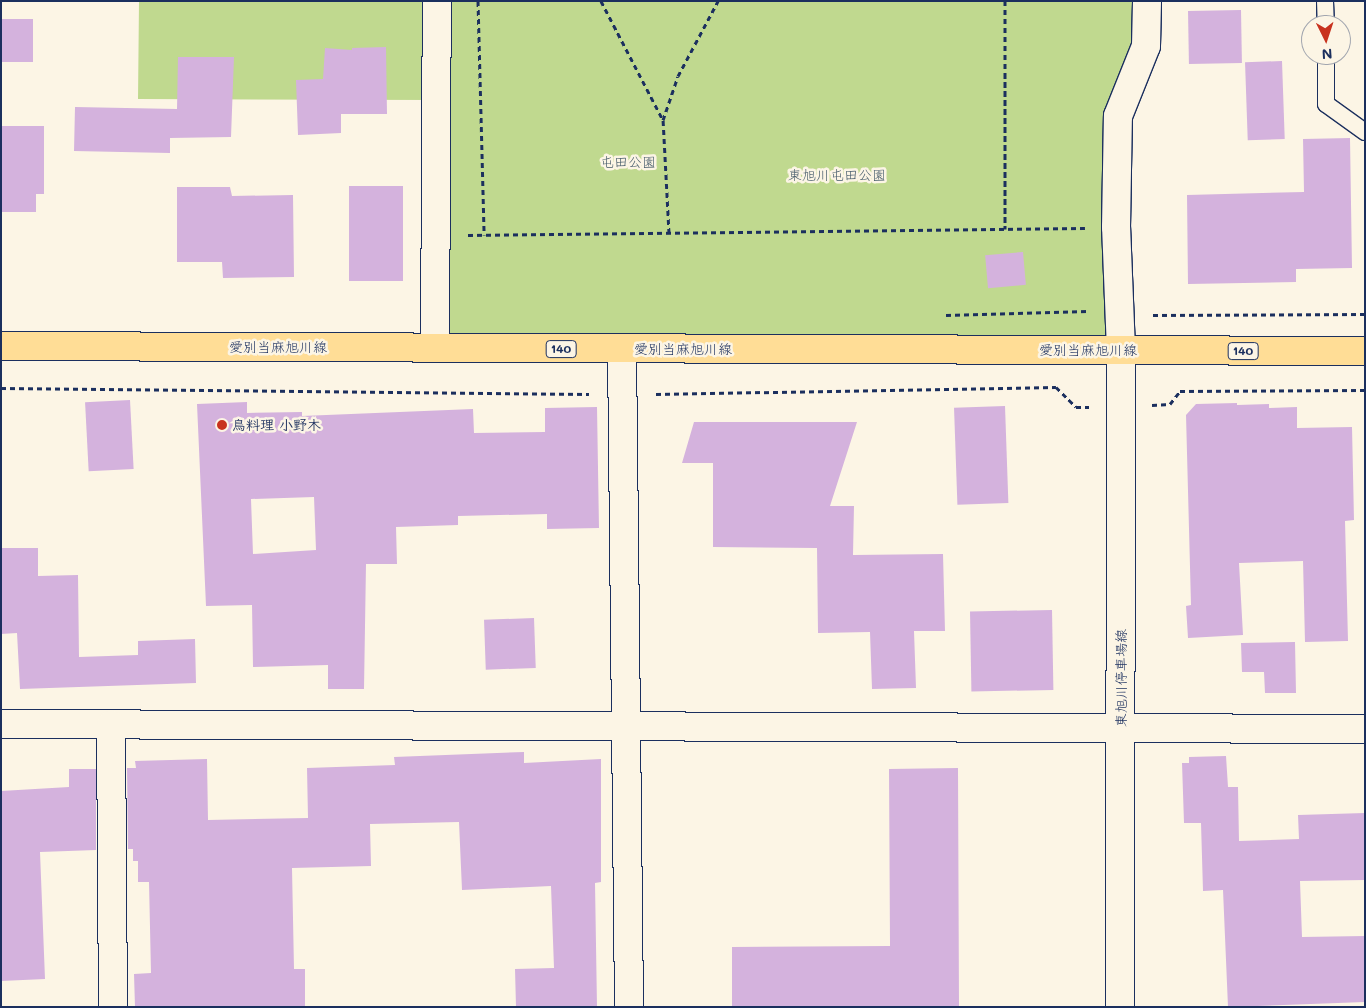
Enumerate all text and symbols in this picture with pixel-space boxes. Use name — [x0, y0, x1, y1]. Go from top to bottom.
north arrow — [1301, 15, 1351, 65]
text: N — [1321, 45, 1333, 64]
park label: 屯田公園 — [600, 154, 656, 170]
park label: 東旭川屯田公園 — [788, 167, 886, 183]
street label: 愛別当麻旭川線 — [229, 339, 327, 355]
road number: 140 — [545, 339, 577, 358]
street label: 愛別当麻旭川線 — [634, 341, 732, 357]
street label: 愛別当麻旭川線 — [1039, 342, 1137, 358]
road number: 140 — [1227, 342, 1259, 361]
place label: 鳥料理 小野木 — [232, 417, 321, 433]
marker: 鳥料理 小野木 — [216, 419, 228, 431]
street label: 東旭川停車場線 — [1113, 629, 1129, 727]

